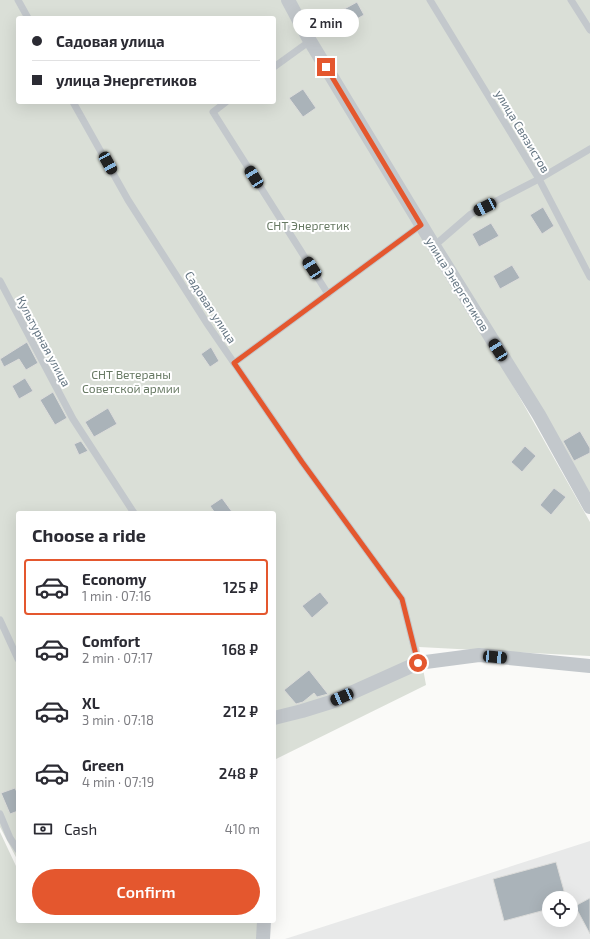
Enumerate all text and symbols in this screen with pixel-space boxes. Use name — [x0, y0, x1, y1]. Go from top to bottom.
callout: 2 min — [293, 9, 359, 37]
text: 2 min — [310, 15, 342, 31]
text: Садовая улица — [56, 32, 165, 50]
route end — [317, 58, 335, 76]
text: улица Энергетиков — [56, 71, 197, 89]
street label: улица Связистов — [492, 87, 553, 176]
car — [97, 150, 119, 176]
car — [243, 164, 265, 190]
car — [472, 196, 498, 218]
park label: СНТ Энергетик — [267, 218, 350, 232]
street label: улица Энергетиков — [423, 234, 493, 334]
car — [300, 255, 324, 281]
street label: Садовая улица — [182, 268, 240, 346]
street label: Культурная улица — [13, 293, 74, 389]
car — [487, 337, 509, 363]
park label: СНТ Ветераны Советской армии — [82, 367, 180, 395]
text: Choose a ride — [32, 524, 146, 546]
icon: car — [34, 569, 70, 605]
text: Economy — [82, 570, 147, 588]
text: 125 ₽ — [223, 578, 258, 596]
text: 1 min · 07:16 — [82, 588, 151, 604]
icon: car — [34, 631, 70, 667]
text: Comfort — [82, 632, 140, 650]
text: 168 ₽ — [222, 640, 258, 658]
text: 2 min · 07:17 — [82, 650, 153, 666]
car — [483, 650, 507, 664]
route start — [409, 654, 427, 672]
car — [329, 687, 355, 707]
icon: car — [34, 693, 70, 729]
text: XL — [82, 694, 100, 712]
text: 212 ₽ — [223, 702, 258, 720]
text: 3 min · 07:18 — [82, 712, 154, 728]
icon: car — [34, 755, 70, 791]
text: Green — [82, 756, 124, 774]
text: 248 ₽ — [219, 764, 258, 782]
text: 4 min · 07:19 — [82, 774, 154, 790]
icon: cash — [32, 818, 54, 840]
text: Cash — [64, 820, 97, 838]
text: 410 m — [225, 821, 260, 837]
button: Confirm — [32, 869, 260, 915]
map controls — [542, 891, 578, 927]
button: locate — [542, 891, 578, 927]

